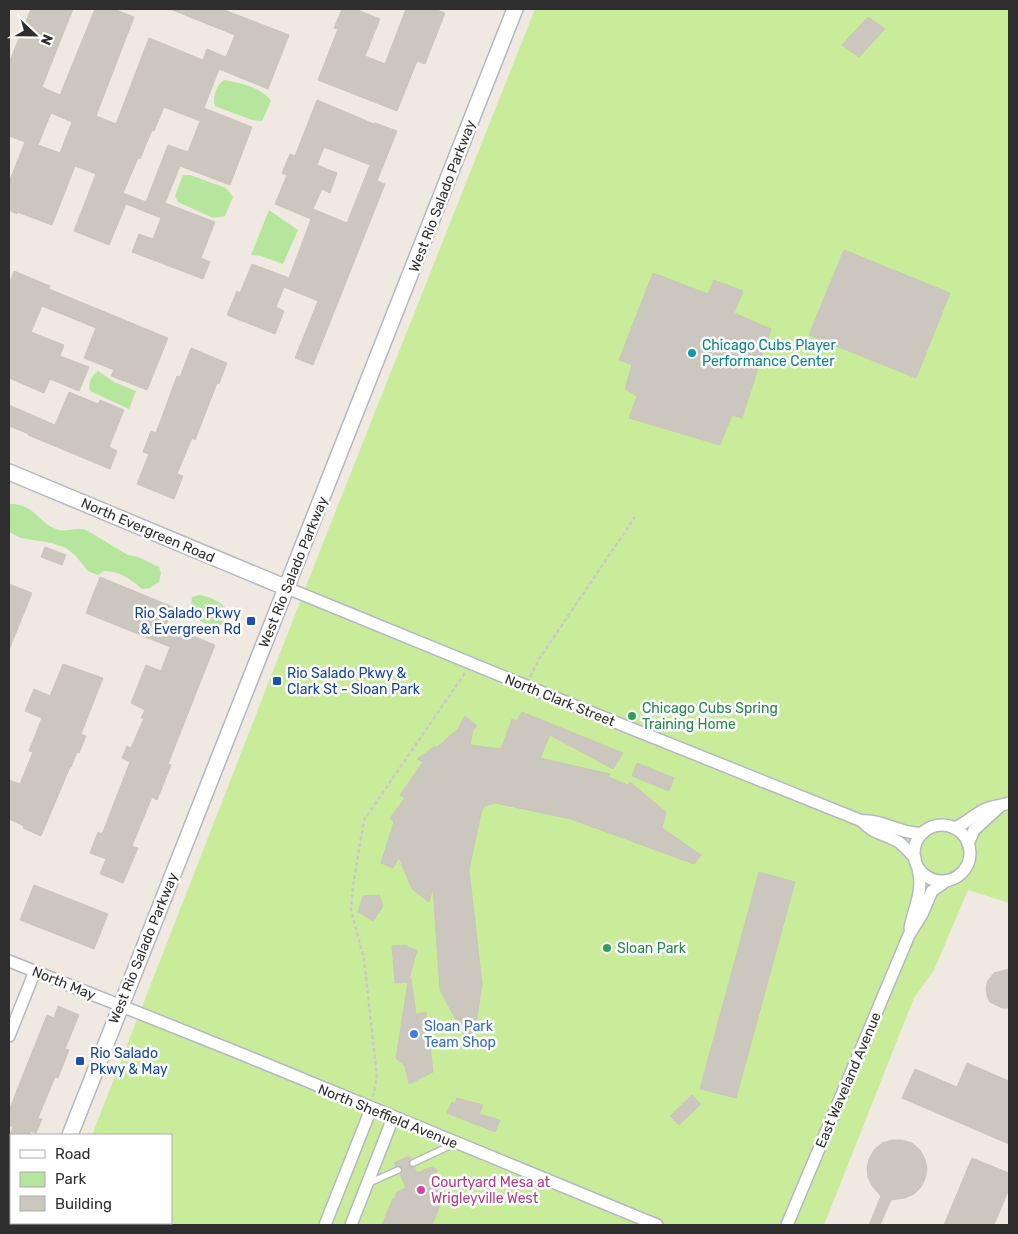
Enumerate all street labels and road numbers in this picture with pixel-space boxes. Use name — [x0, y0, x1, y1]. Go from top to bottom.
street label: West Rio Salado Parkway — [406, 117, 479, 275]
street label: West Rio Salado Parkway — [255, 494, 332, 650]
street label: North Evergreen Road — [78, 495, 217, 566]
street label: North Clark Street — [502, 671, 618, 731]
street label: West Rio Salado Parkway — [105, 870, 182, 1026]
street label: North May — [30, 963, 98, 1004]
street label: East Waveland Avenue — [812, 1010, 885, 1151]
street label: North Sheffield Avenue — [315, 1081, 460, 1152]

